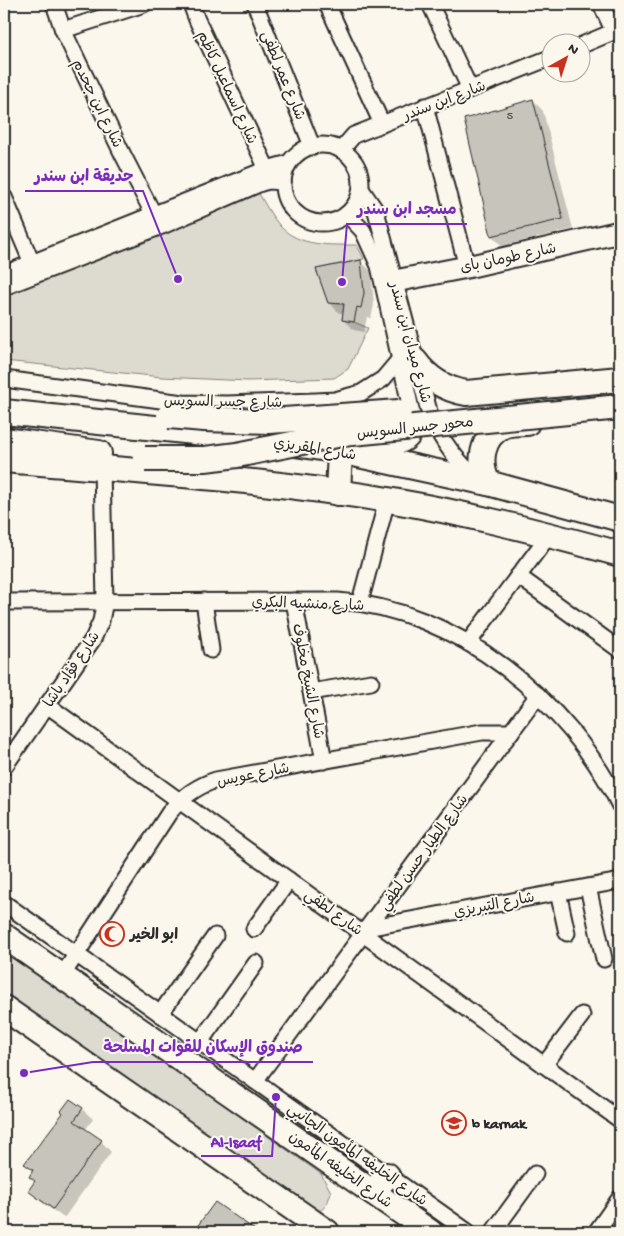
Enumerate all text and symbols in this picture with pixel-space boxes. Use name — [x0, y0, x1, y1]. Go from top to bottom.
street label: شارع اسماعيل كاظم — [191, 28, 260, 148]
street label: شارع عمر لطفي — [254, 29, 308, 124]
north arrow — [542, 32, 592, 82]
text: N — [564, 40, 582, 59]
street label: شارع ابن جحدم — [67, 57, 125, 151]
street label: شارع ابن سندر — [400, 78, 489, 126]
house number: 5 — [507, 110, 513, 124]
callout: حديقة ابن سندر — [25, 160, 143, 191]
text: حديقة ابن سندر — [33, 168, 133, 188]
callout: مسجد ابن سندر — [347, 193, 467, 224]
text: مسجد ابن سندر — [355, 201, 457, 221]
street label: شارع طومان باى — [459, 240, 558, 278]
street label: شارع ميدان ابن سندر — [384, 279, 434, 405]
street label: شارع جسر السويس — [164, 393, 282, 413]
street label: محور جسر السويس — [356, 414, 474, 444]
street label: شارع المقريزي — [272, 435, 357, 465]
street label: شارع منشيه البكري — [251, 594, 365, 616]
street label: شارع الشيخ مخلوف — [287, 622, 327, 740]
street label: شارع فؤاد باشا — [41, 629, 105, 712]
street label: شارع عويس — [216, 760, 291, 792]
street label: شارع الطيار حسن لطفي — [376, 791, 474, 916]
street label: شارع لطفي — [299, 887, 365, 942]
street label: شارع التبريزي — [453, 889, 536, 923]
mosque icon: ابو الخير — [99, 921, 125, 947]
place label: ابو الخير — [128, 927, 178, 945]
callout: صندوق الإسكان للقوات المسلحة — [93, 1031, 313, 1062]
text: صندوق الإسكان للقوات المسلحة — [103, 1039, 303, 1059]
street label: شارع الخليفه المأمون الجانبي — [285, 1099, 431, 1209]
school or university icon: b karnak — [441, 1110, 467, 1136]
place label: b karnak — [471, 1116, 528, 1134]
callout: Al-Isaaf — [201, 1125, 272, 1156]
street label: شارع الخليفه المأمون — [286, 1127, 396, 1211]
text: Al-Isaaf — [210, 1134, 263, 1154]

